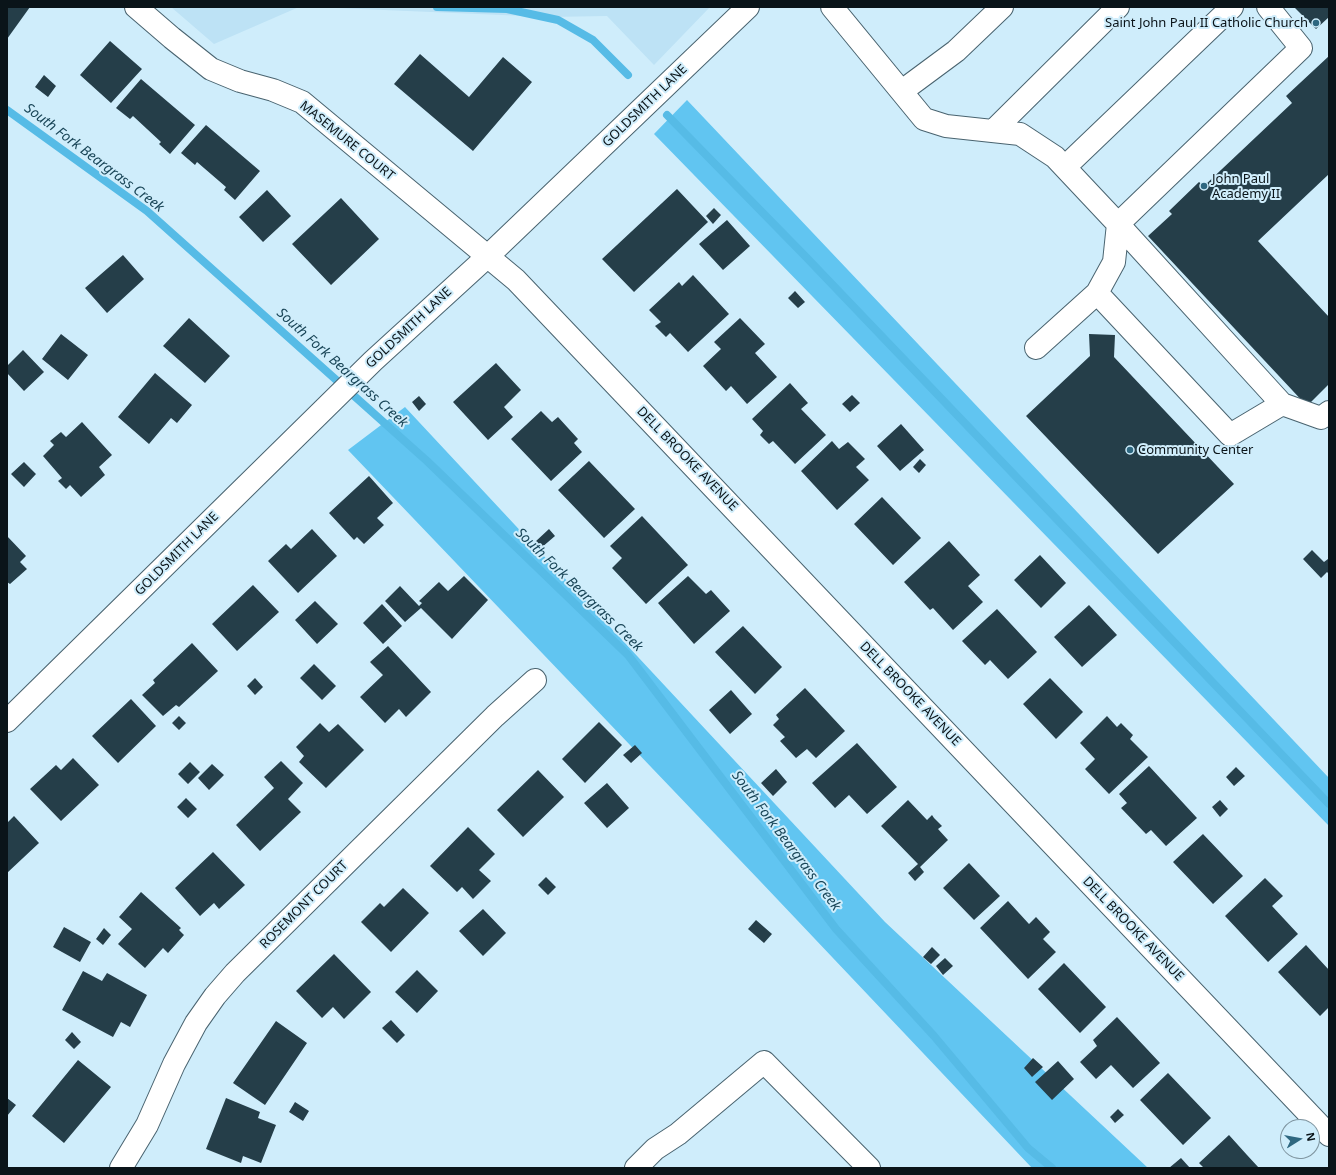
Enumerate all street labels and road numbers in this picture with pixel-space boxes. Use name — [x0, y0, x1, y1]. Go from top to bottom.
street label: GOLDSMITH LANE — [599, 62, 691, 150]
street label: MASEMURE COURT — [296, 98, 398, 184]
street label: GOLDSMITH LANE — [363, 284, 455, 372]
street label: DELL BROOKE AVENUE — [633, 404, 741, 514]
street label: GOLDSMITH LANE — [132, 509, 222, 599]
street label: DELL BROOKE AVENUE — [856, 639, 964, 749]
street label: ROSEMONT COURT — [257, 858, 351, 952]
street label: DELL BROOKE AVENUE — [1079, 874, 1187, 984]

